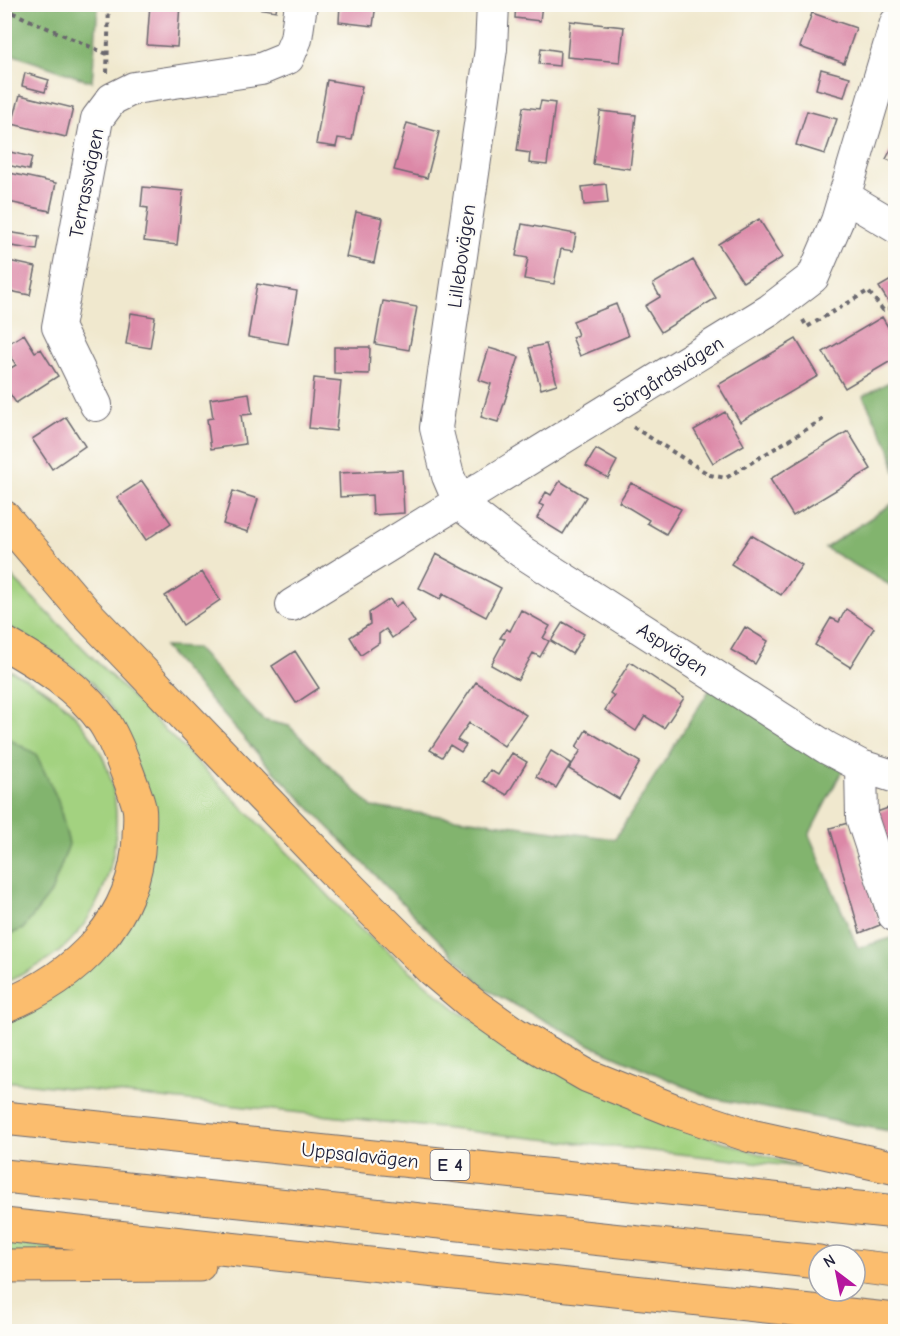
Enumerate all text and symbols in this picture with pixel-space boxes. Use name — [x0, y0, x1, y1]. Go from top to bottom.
street label: Terrassvägen — [65, 126, 108, 240]
street label: Lillebovägen — [443, 203, 480, 309]
street label: Sörgårdsvägen — [609, 331, 728, 418]
street label: Aspvägen — [633, 618, 713, 681]
street label: Uppsalavägen — [300, 1138, 420, 1173]
road number: E 4 — [430, 1150, 470, 1180]
north arrow — [807, 1243, 867, 1303]
text: N — [820, 1251, 839, 1272]

